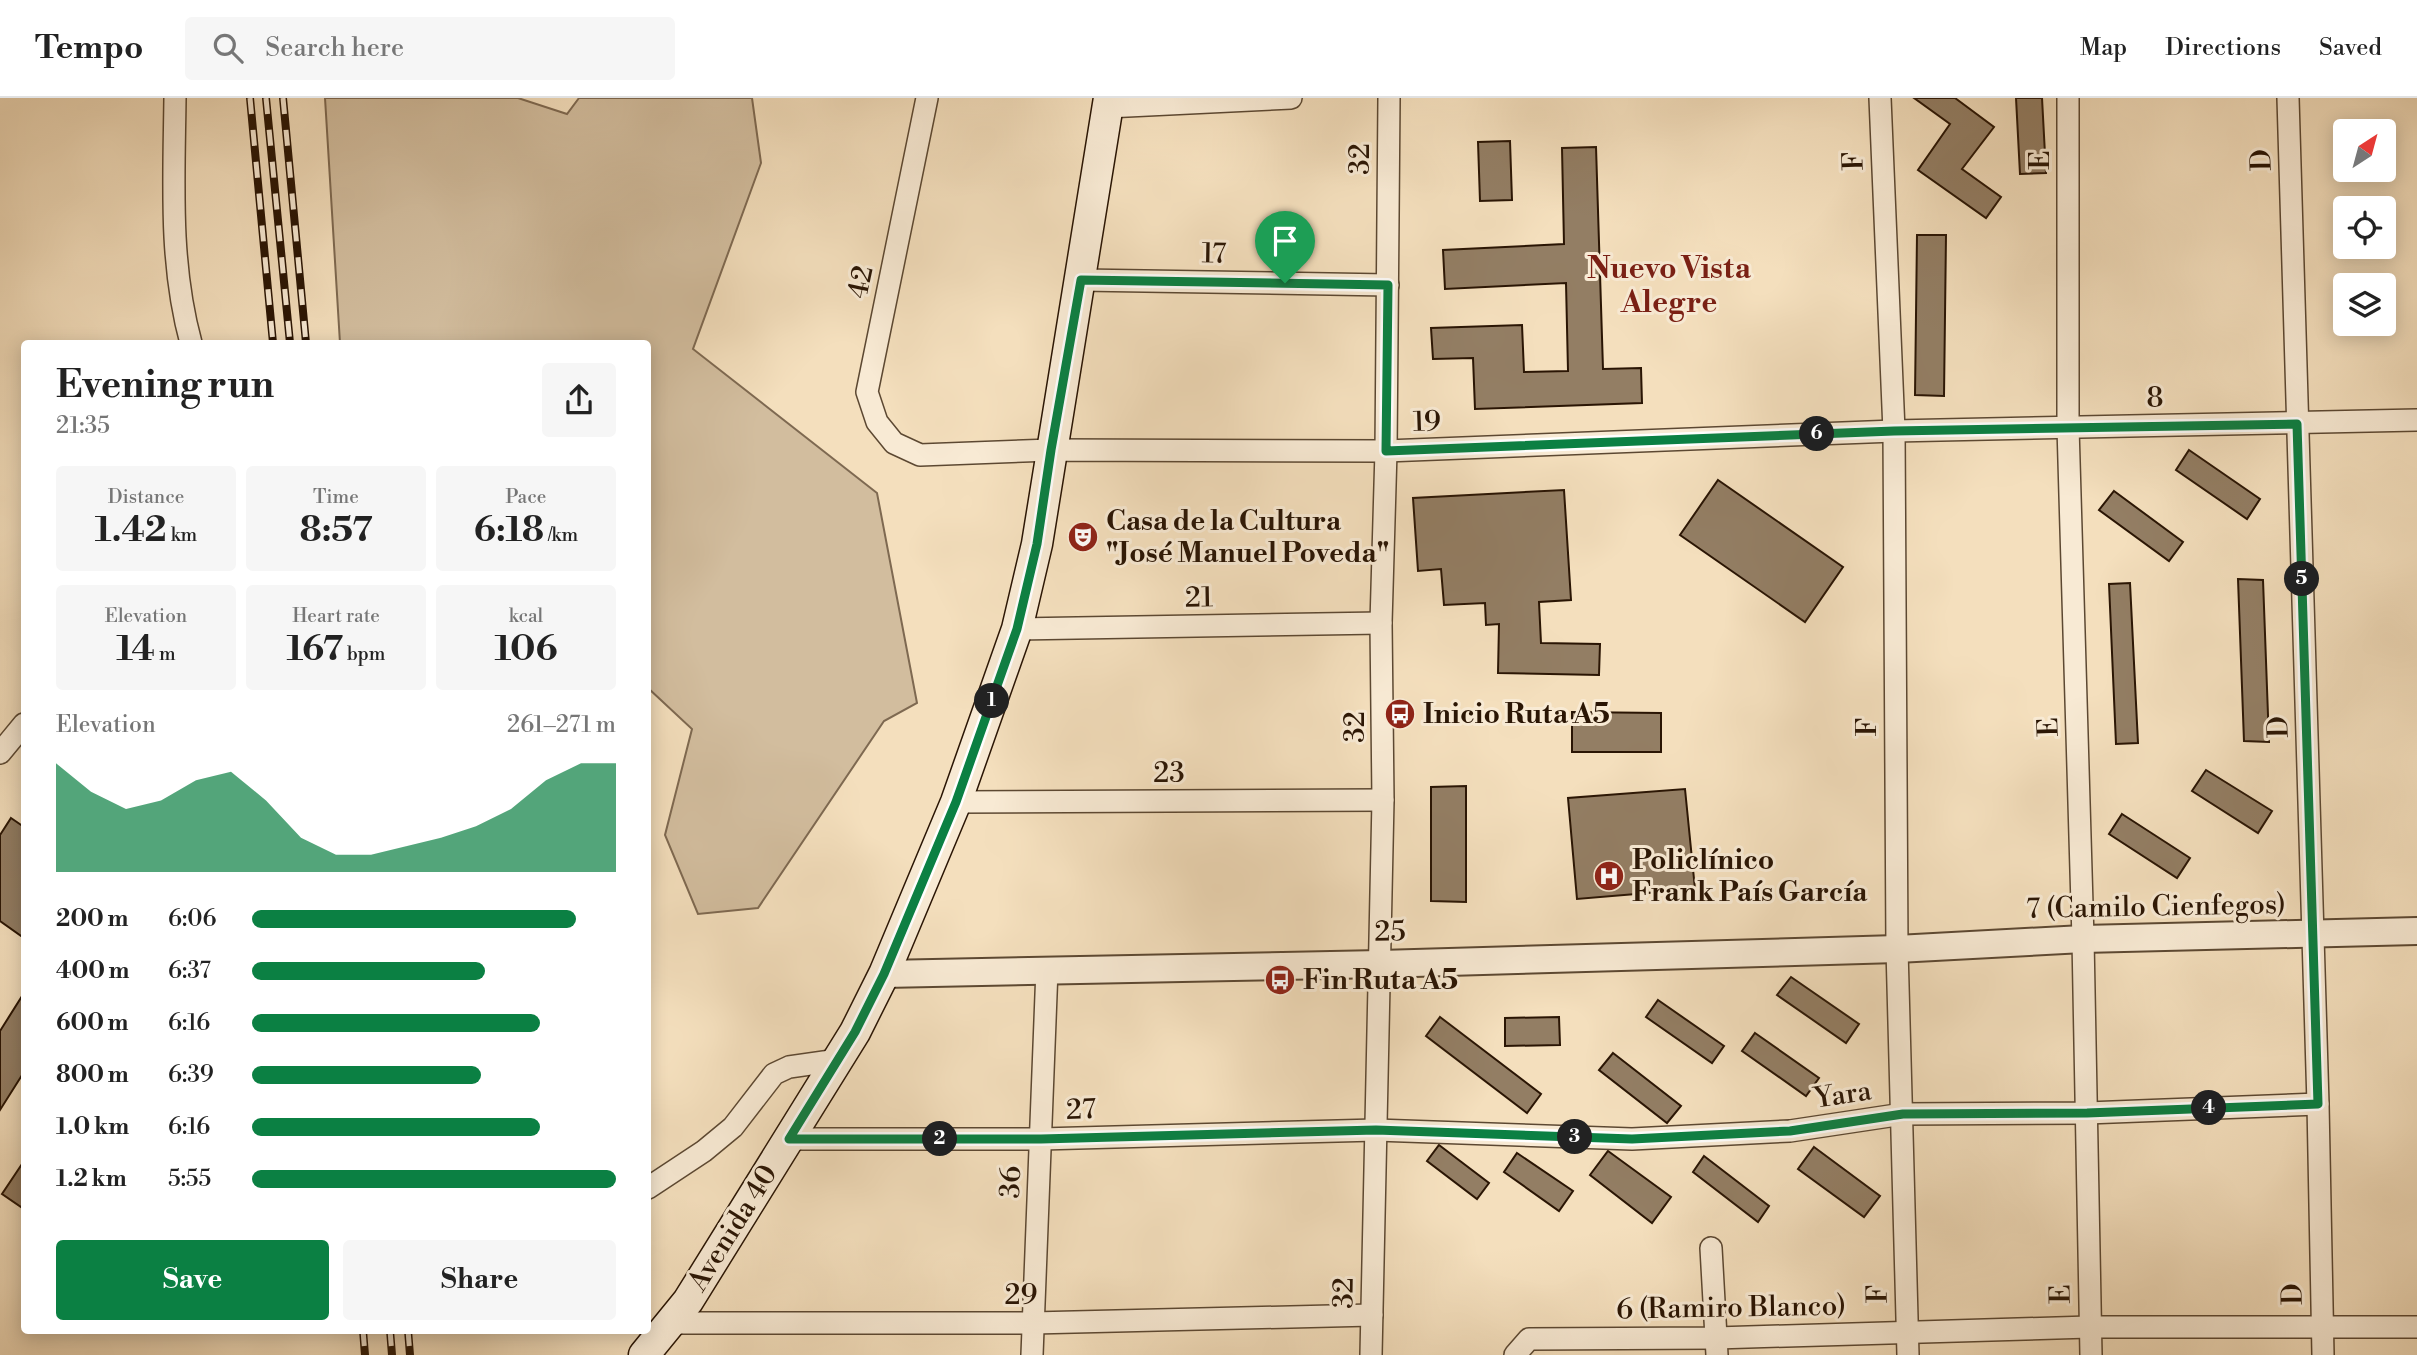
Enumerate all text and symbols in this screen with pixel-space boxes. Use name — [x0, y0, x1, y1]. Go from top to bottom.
search box — [185, 17, 675, 80]
text: Tempo — [35, 28, 143, 69]
icon: search — [209, 29, 247, 67]
text: Search here — [265, 32, 404, 64]
text: Map — [2080, 33, 2127, 63]
text: Directions — [2165, 33, 2281, 63]
text: Saved — [2319, 33, 2382, 63]
north arrow — [2333, 119, 2396, 182]
map controls — [2333, 119, 2396, 336]
street label: 32 — [1343, 143, 1378, 175]
street label: D — [2244, 149, 2280, 171]
street label: E — [2023, 150, 2058, 170]
street label: F — [1836, 151, 1872, 171]
button: locate — [2333, 196, 2396, 259]
pin — [1255, 211, 1315, 283]
icon: arrive — [1266, 222, 1304, 260]
street label: 17 — [1201, 236, 1227, 272]
district label: Nuevo Vista Alegre — [1587, 250, 1752, 322]
street label: 42 — [840, 262, 882, 302]
button: layers — [2333, 273, 2396, 336]
text: Evening run — [56, 362, 274, 409]
button: share — [542, 363, 616, 437]
street label: 8 — [2146, 380, 2164, 416]
street label: 19 — [1412, 404, 1442, 440]
text: 21:35 — [56, 412, 110, 440]
pin: 6 — [1800, 416, 1834, 452]
text: 6 — [1811, 421, 1822, 445]
text: Distance — [108, 485, 184, 509]
text: Time — [313, 485, 359, 509]
text: Pace — [506, 485, 546, 509]
place label: Casa de la Cultura "José Manuel Poveda" — [1106, 504, 1389, 571]
text: 1.42 — [95, 509, 167, 552]
text: 8:57 — [299, 509, 373, 552]
text: 6:18 — [474, 509, 544, 552]
theatre icon: Casa de la Cultura "José Manuel Poveda" — [1066, 520, 1100, 554]
text: km — [167, 523, 197, 547]
text: /km — [544, 523, 578, 547]
pin: 5 — [2284, 561, 2320, 596]
text: 5 — [2296, 566, 2307, 590]
street label: 21 — [1185, 580, 1213, 616]
text: Elevation — [105, 604, 187, 628]
text: Heart rate — [292, 604, 380, 628]
text: kcal — [509, 604, 543, 628]
text: 14 — [116, 628, 155, 671]
text: 167 — [287, 628, 343, 671]
text: 106 — [494, 628, 558, 671]
text: m — [155, 642, 176, 666]
text: bpm — [343, 642, 385, 666]
pin: 1 — [974, 684, 1010, 718]
text: 1 — [987, 688, 996, 712]
bus stop icon: Inicio Ruta A5 — [1383, 697, 1417, 731]
place label: Inicio Ruta A5 — [1423, 697, 1610, 732]
text: Elevation — [56, 711, 156, 739]
text: 261–271 m — [507, 711, 616, 739]
street label: 32 — [1338, 711, 1373, 743]
street label: D — [2261, 716, 2297, 738]
street label: E — [2031, 717, 2067, 737]
street label: F — [1850, 718, 1885, 736]
street label: 23 — [1153, 756, 1185, 791]
place label: Policlínico Frank País García — [1632, 843, 1868, 910]
hospital icon: Policlínico Frank País García — [1592, 859, 1626, 893]
street label: 7 (Camilo Cienfegos) — [2026, 887, 2286, 927]
text: 200 m — [56, 905, 128, 933]
text: 6:06 — [168, 905, 216, 933]
street label: 25 — [1374, 914, 1406, 950]
text: 400 m — [56, 957, 129, 985]
text: 6:37 — [168, 957, 211, 985]
bus stop icon: Fin Ruta A5 — [1263, 963, 1297, 997]
place label: Fin Ruta A5 — [1303, 963, 1458, 998]
text: 600 m — [56, 1009, 129, 1037]
text: 6:16 — [168, 1009, 210, 1037]
text: 800 m — [56, 1061, 129, 1089]
text: 6:39 — [168, 1061, 214, 1089]
street label: Yara — [1810, 1073, 1875, 1117]
pin: 4 — [2192, 1090, 2226, 1126]
street label: 27 — [1065, 1092, 1097, 1128]
text: 4 — [2202, 1095, 2215, 1119]
text: 1.0 km — [56, 1113, 129, 1141]
text: 6:16 — [168, 1113, 210, 1141]
pin: 3 — [1558, 1119, 1592, 1154]
pin: 2 — [922, 1122, 958, 1156]
text: 3 — [1569, 1124, 1580, 1148]
text: 2 — [934, 1126, 945, 1150]
street label: Avenida 40 — [680, 1158, 786, 1299]
text: 1.2 km — [56, 1165, 127, 1193]
text: 5:55 — [168, 1165, 211, 1193]
street label: 36 — [993, 1165, 1029, 1199]
button: Save — [56, 1240, 329, 1320]
button: Share — [343, 1240, 616, 1320]
street label: 32 — [1326, 1277, 1362, 1309]
street label: 29 — [1005, 1278, 1037, 1313]
street label: D — [2275, 1283, 2311, 1305]
street label: F — [1860, 1284, 1896, 1304]
street label: E — [2043, 1284, 2079, 1304]
street label: 6 (Ramiro Blanco) — [1616, 1288, 1846, 1328]

